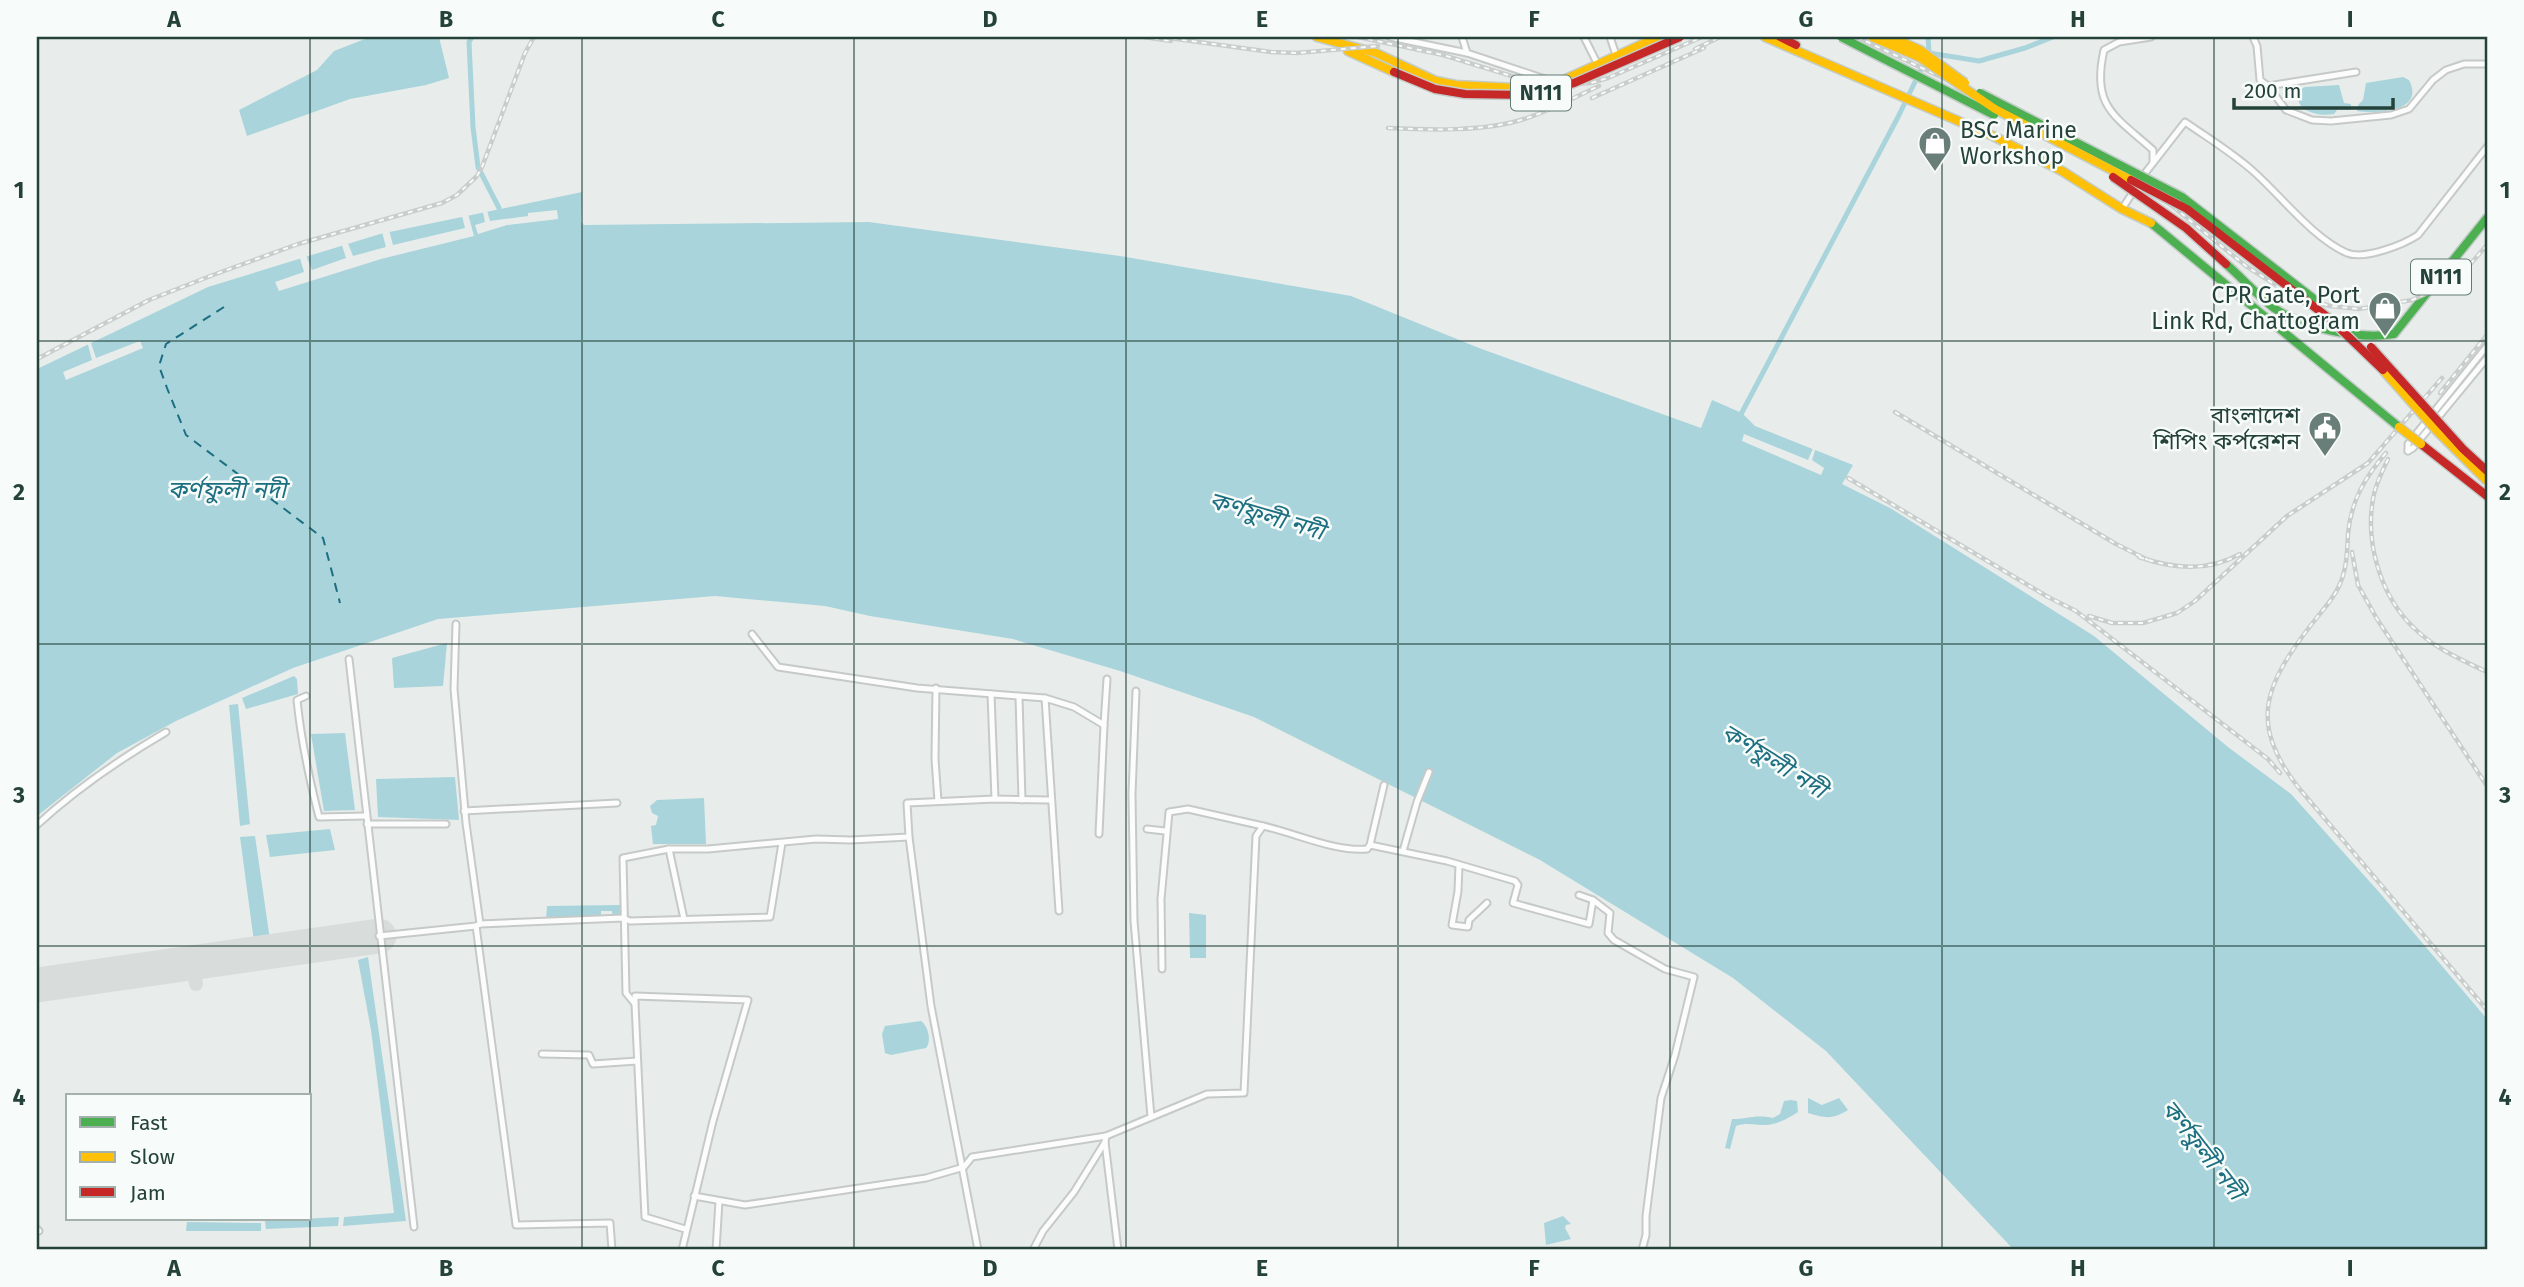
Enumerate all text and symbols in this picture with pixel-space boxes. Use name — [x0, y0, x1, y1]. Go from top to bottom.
text: A — [166, 5, 181, 33]
text: B — [439, 5, 453, 33]
text: C — [711, 5, 725, 33]
text: D — [983, 5, 998, 33]
text: E — [1256, 5, 1268, 33]
text: F — [1528, 5, 1540, 33]
text: G — [1799, 5, 1813, 33]
text: H — [2070, 5, 2086, 33]
text: I — [2347, 5, 2353, 33]
scale bar — [2234, 66, 2393, 110]
road number: N111 — [1511, 76, 1571, 110]
text: 200 m — [2244, 78, 2301, 104]
place label: BSC Marine Workshop — [1960, 116, 2077, 170]
shop icon: BSC Marine Workshop — [1916, 124, 1954, 173]
text: 1 — [14, 176, 24, 204]
text: 1 — [2500, 176, 2510, 204]
road number: N111 — [2411, 260, 2471, 294]
place label: CPR Gate, Port Link Rd, Chattogram — [2151, 281, 2361, 335]
shop icon: CPR Gate, Port Link Rd, Chattogram — [2366, 289, 2404, 338]
place label: বাংলাদেশ শিপিং কর্পরেশন — [2152, 401, 2301, 455]
public building icon: বাংলাদেশ শিপিং কর্পরেশন — [2306, 409, 2344, 458]
water label: কর্ণফুলী নদী — [168, 475, 291, 504]
text: 2 — [13, 478, 25, 506]
text: 2 — [2499, 478, 2511, 506]
water label: কর্ণফুলী নদী — [1206, 485, 1333, 547]
water label: কর্ণফুলী নদী — [1716, 717, 1836, 807]
text: 3 — [12, 781, 25, 809]
text: 3 — [2498, 781, 2511, 809]
text: 4 — [13, 1083, 26, 1111]
text: 4 — [2499, 1083, 2512, 1111]
legend — [66, 1094, 312, 1220]
water label: কর্ণফুলী নদী — [2155, 1094, 2254, 1209]
text: Fast — [130, 1110, 168, 1136]
text: Slow — [130, 1144, 175, 1170]
text: Jam — [130, 1180, 166, 1206]
text: A — [166, 1254, 181, 1282]
text: B — [439, 1254, 453, 1282]
text: C — [711, 1254, 725, 1282]
text: D — [983, 1254, 998, 1282]
text: E — [1256, 1254, 1268, 1282]
text: F — [1528, 1254, 1540, 1282]
text: G — [1799, 1254, 1813, 1282]
text: H — [2070, 1254, 2086, 1282]
text: I — [2347, 1254, 2353, 1282]

